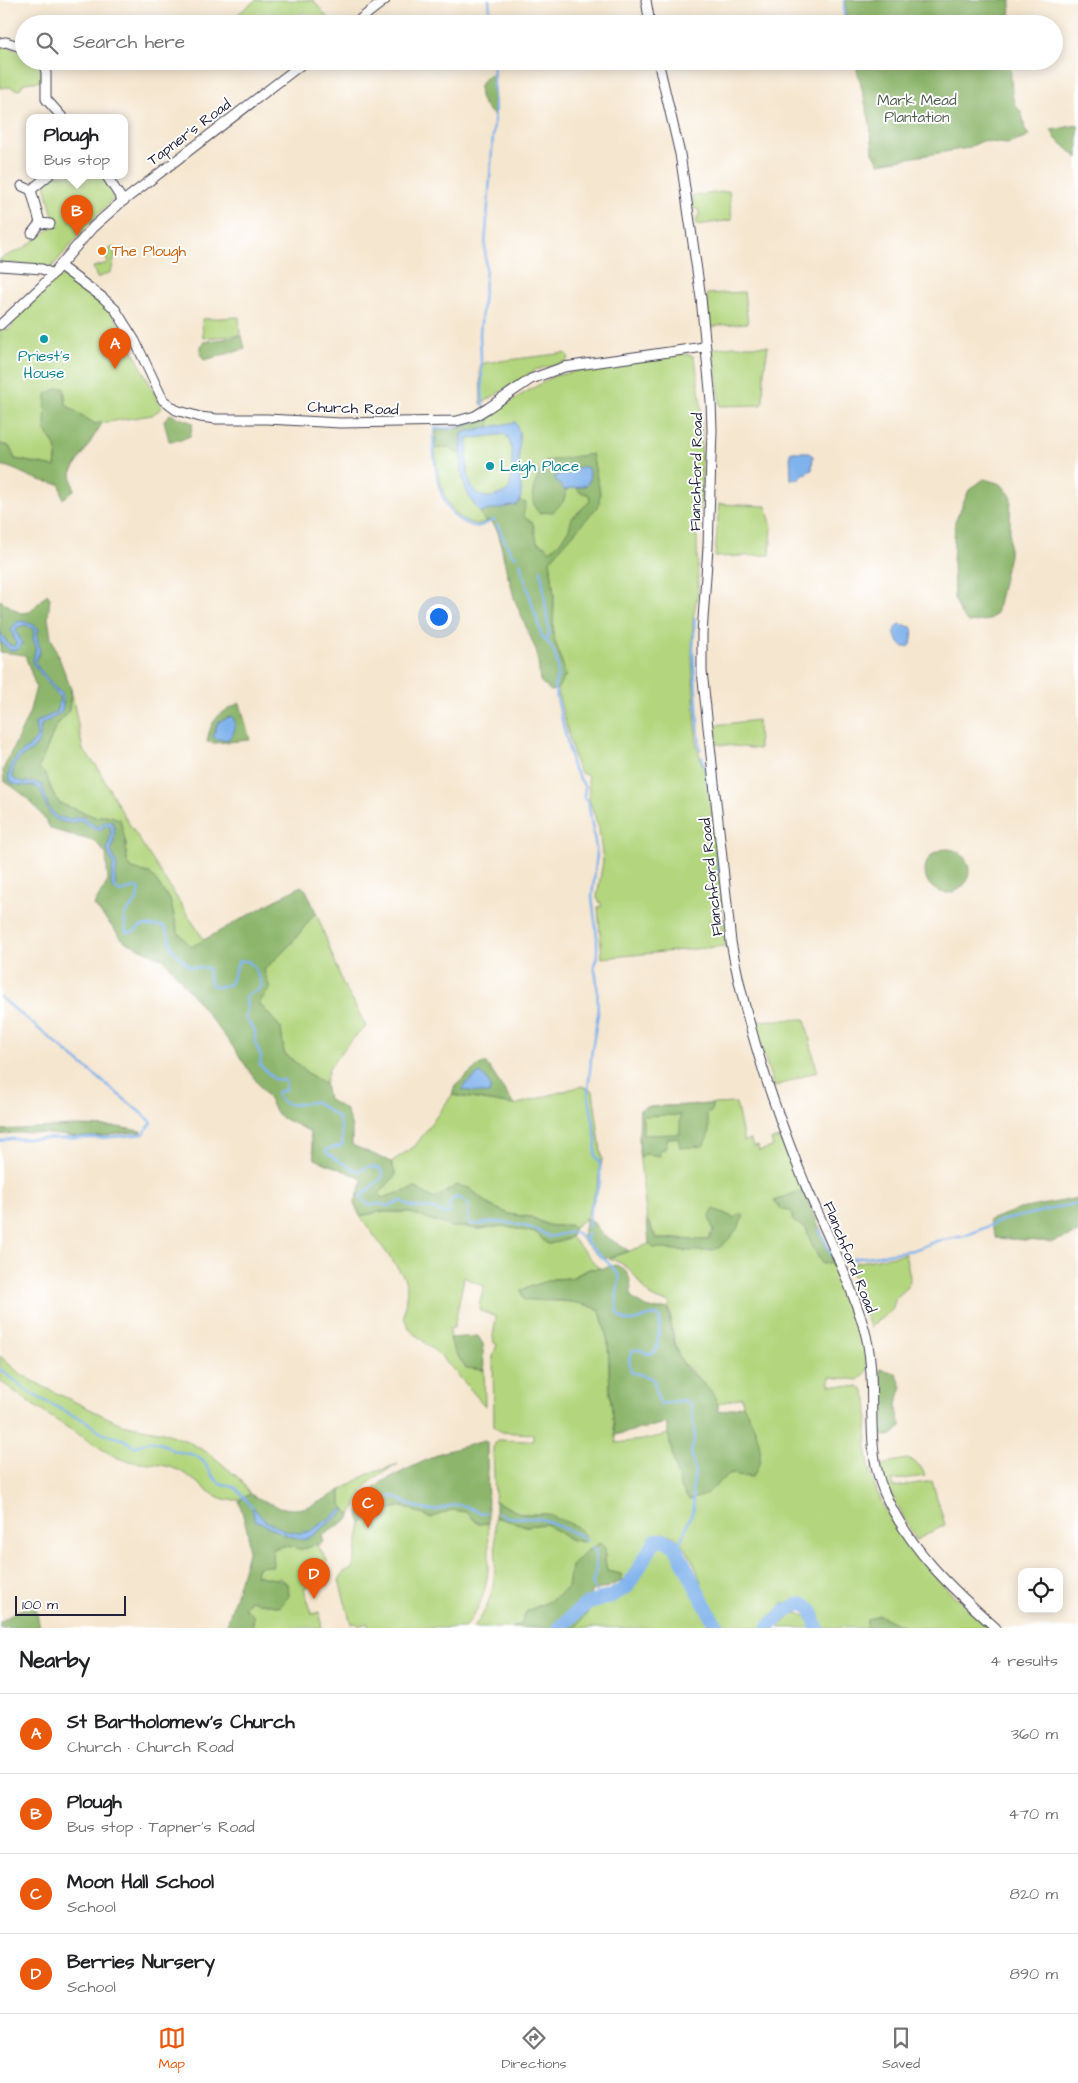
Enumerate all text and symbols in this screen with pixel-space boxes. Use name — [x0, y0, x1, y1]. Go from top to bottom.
search box — [15, 15, 1063, 70]
icon: search — [33, 29, 61, 57]
text: Search here — [73, 29, 185, 56]
park label: Mark Mead Plantation — [877, 90, 957, 128]
street label: Tapner's Road — [143, 94, 236, 171]
popup — [26, 114, 128, 179]
text: Plough — [44, 122, 98, 149]
text: Bus stop — [44, 149, 110, 171]
pin: B — [61, 195, 93, 236]
place label: The Plough — [112, 241, 187, 263]
marker: The Plough — [96, 245, 108, 257]
pin: A — [99, 328, 131, 369]
marker: Priest's House — [38, 333, 50, 345]
place label: Priest's House — [18, 346, 70, 384]
street label: Church Road — [307, 396, 399, 421]
street label: Flanchford Road — [685, 412, 708, 531]
place label: Leigh Place — [500, 456, 579, 478]
marker: Leigh Place — [484, 460, 496, 472]
your location — [426, 604, 452, 630]
street label: Flanchford Road — [695, 817, 728, 937]
street label: Flanchford Road — [818, 1198, 882, 1316]
pin: C — [352, 1487, 384, 1528]
pin: D — [298, 1558, 330, 1599]
map controls — [1018, 1568, 1063, 1613]
button: locate — [1018, 1568, 1063, 1613]
scale bar — [15, 1593, 126, 1616]
text: 100 m — [22, 1595, 58, 1615]
text: Nearby — [20, 1646, 90, 1675]
text: 4 results — [990, 1650, 1058, 1672]
text: St Bartholomew's Church — [67, 1709, 295, 1736]
text: A — [31, 1723, 41, 1745]
text: 360 m — [1011, 1723, 1058, 1745]
text: Church · Church Road — [67, 1736, 234, 1758]
text: Plough — [67, 1789, 122, 1816]
text: B — [30, 1803, 42, 1825]
text: 470 m — [1008, 1803, 1058, 1825]
text: Bus stop · Tapner's Road — [67, 1816, 255, 1838]
text: Moon Hall School — [67, 1869, 214, 1896]
text: C — [30, 1883, 42, 1905]
text: 820 m — [1010, 1883, 1058, 1905]
text: School — [67, 1896, 116, 1918]
text: Berries Nursery — [67, 1949, 215, 1976]
text: D — [31, 1963, 41, 1985]
text: 890 m — [1010, 1963, 1058, 1985]
text: School — [67, 1976, 116, 1998]
tab: Map — [158, 2024, 186, 2074]
tab: Directions — [501, 2024, 566, 2074]
tab: Saved — [882, 2024, 920, 2074]

